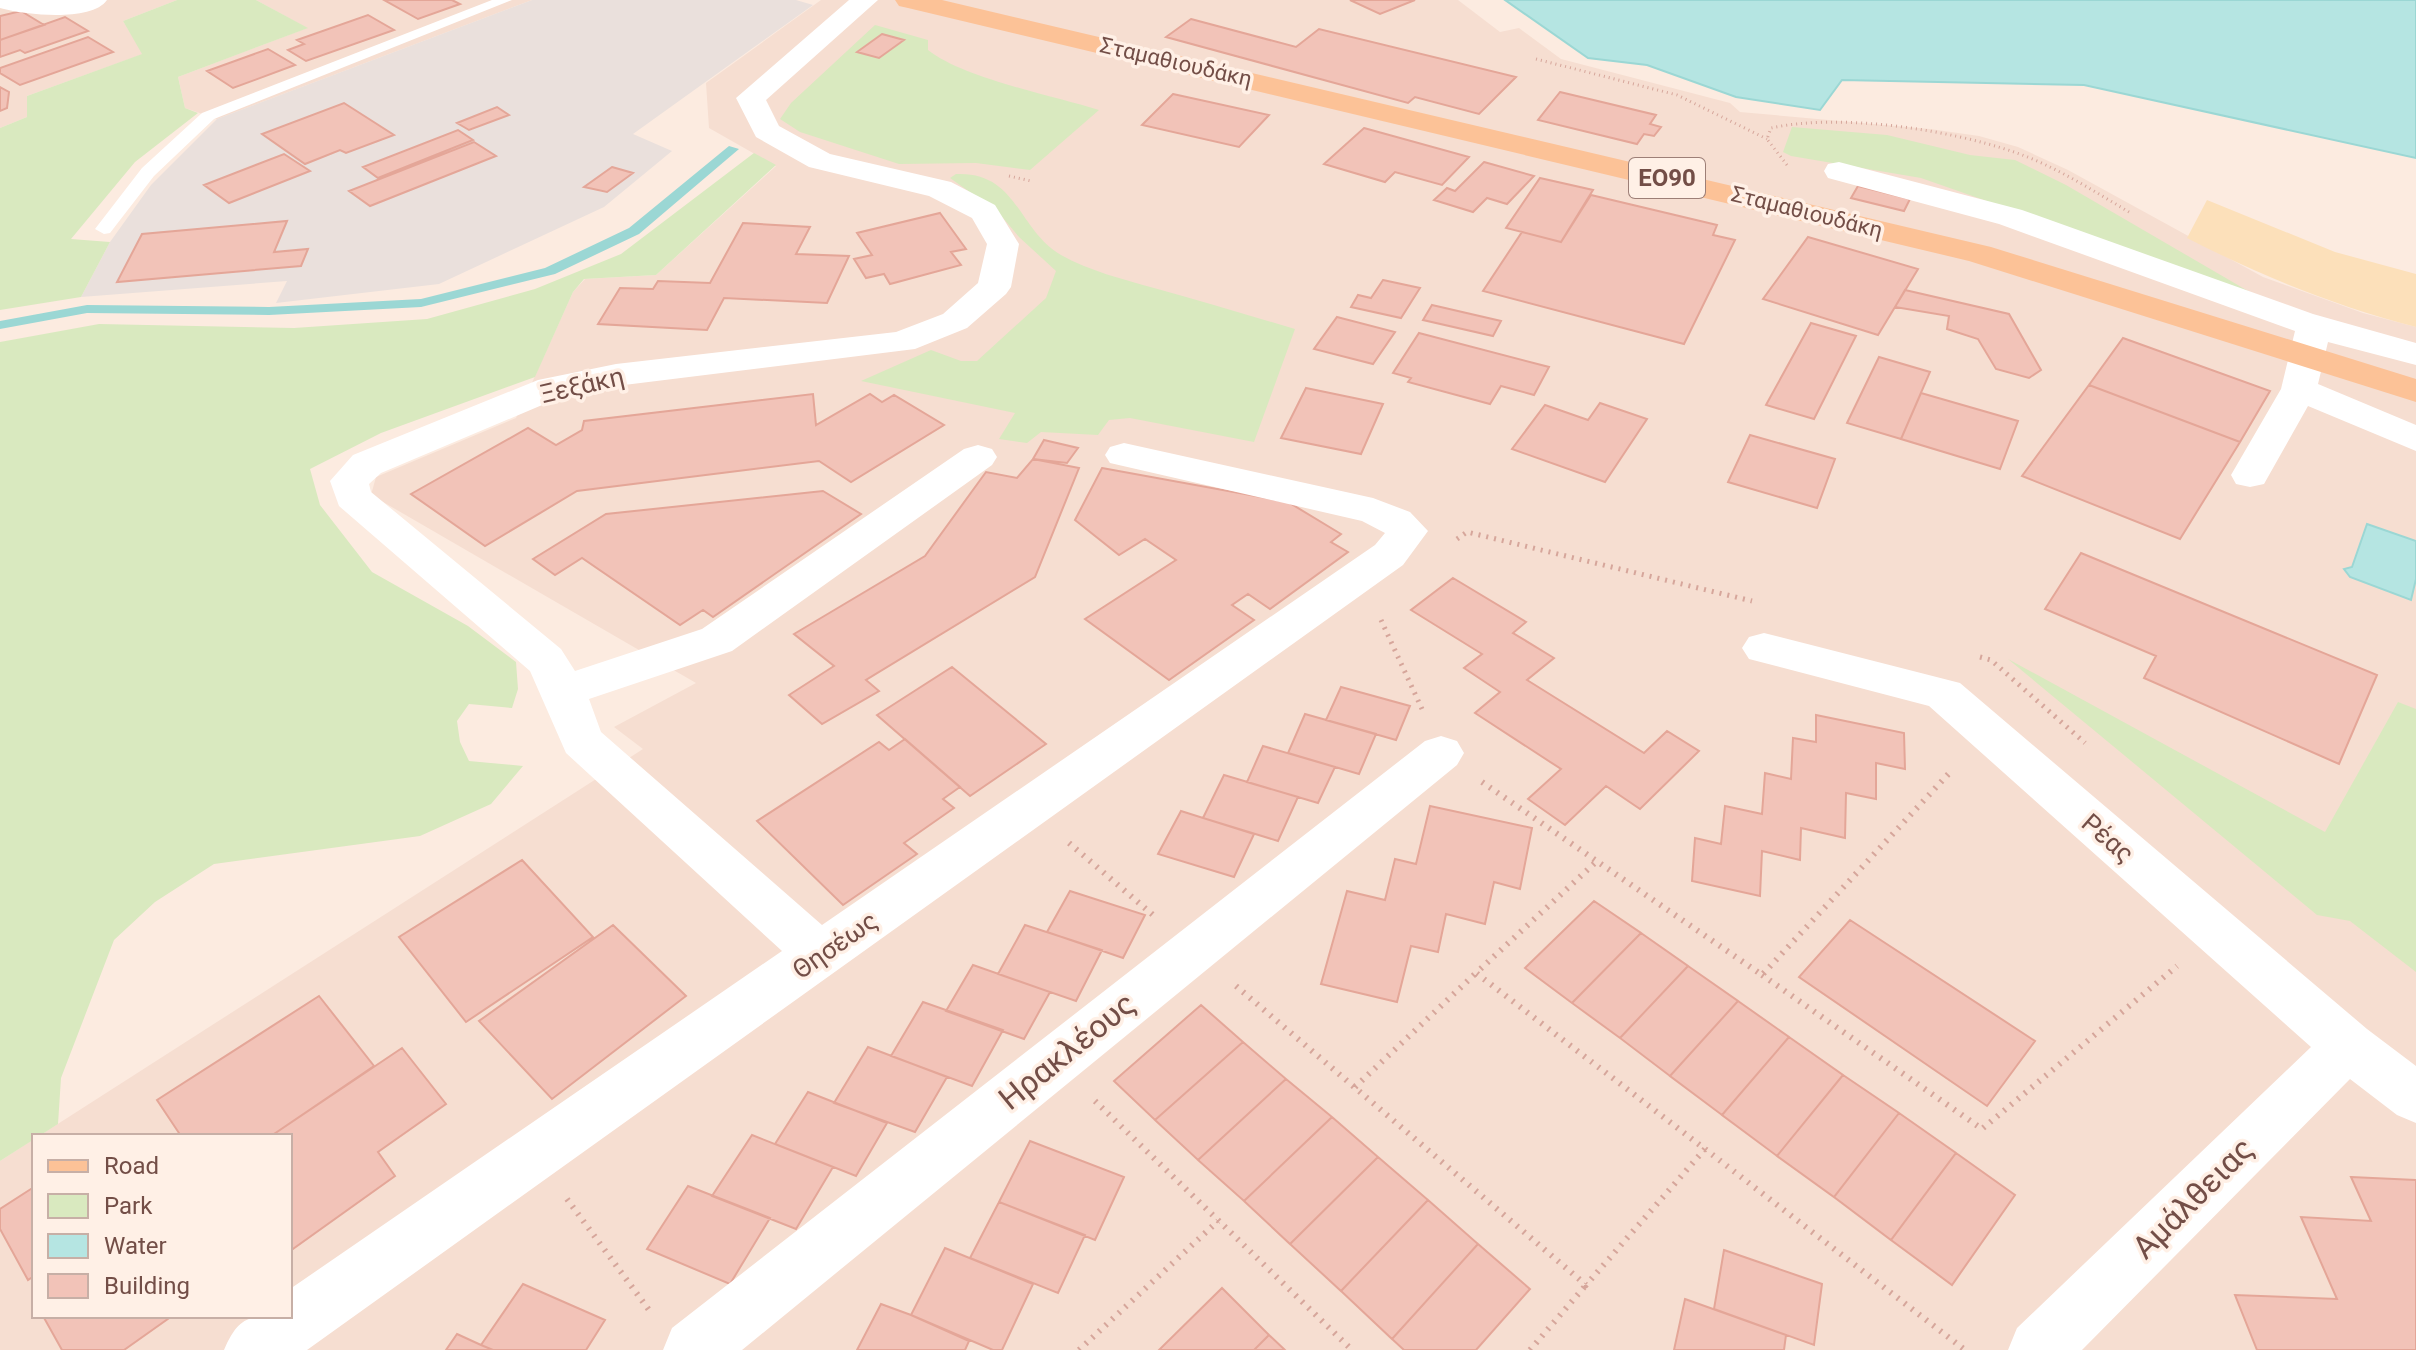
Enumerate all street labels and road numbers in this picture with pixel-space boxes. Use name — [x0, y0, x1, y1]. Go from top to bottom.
street label: Σταμαθιουδάκη — [1098, 32, 1254, 92]
road number: ΕΟ90 — [1629, 158, 1705, 198]
street label: Σταμαθιουδάκη — [1729, 181, 1885, 243]
street label: Ξεξάκη — [537, 361, 627, 409]
street label: Ρέας — [2076, 807, 2140, 869]
street label: Θησέως — [787, 905, 883, 985]
street label: Ηρακλέους — [991, 984, 1143, 1118]
street label: Αμάλθειας — [2125, 1130, 2261, 1266]

